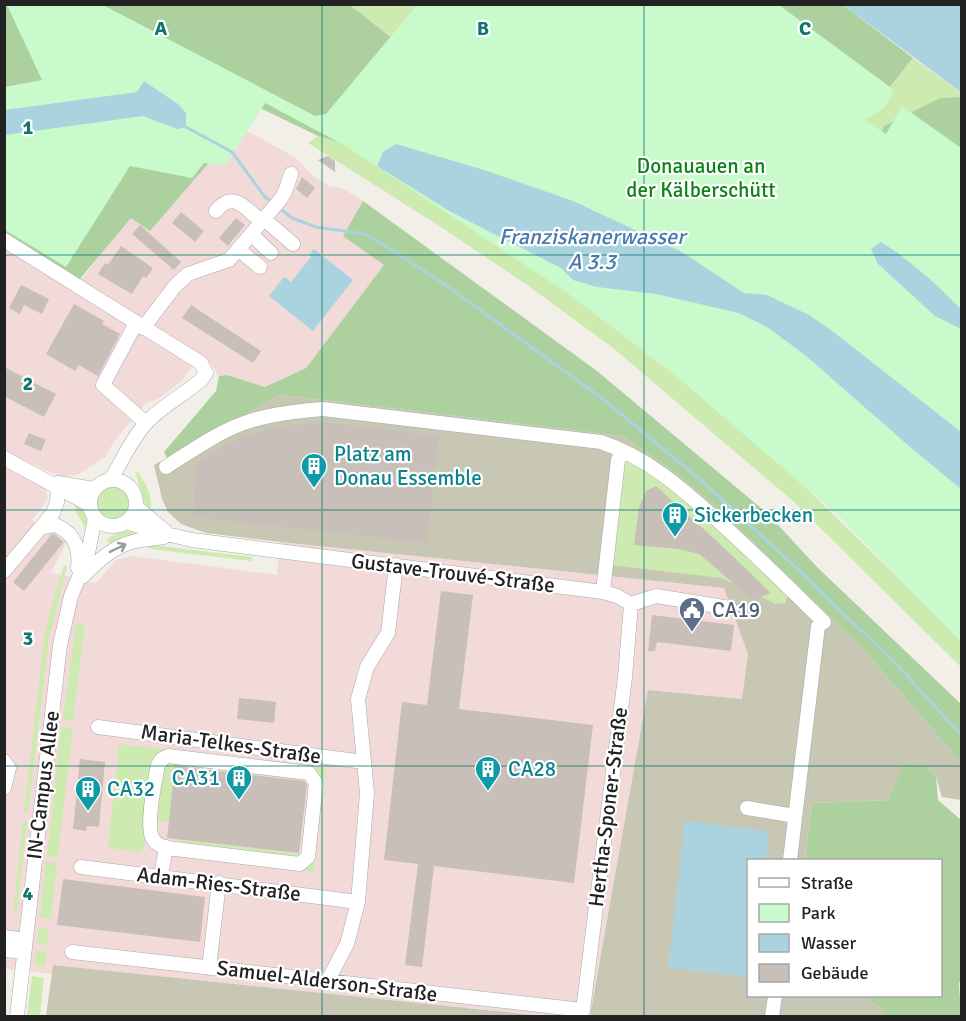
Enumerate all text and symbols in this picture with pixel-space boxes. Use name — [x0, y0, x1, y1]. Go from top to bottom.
text: A — [155, 16, 168, 41]
text: B — [477, 16, 489, 41]
text: C — [799, 16, 811, 41]
text: 1 — [23, 115, 34, 140]
park label: Donauauen an der Kälberschütt — [626, 153, 776, 203]
water label: Franziskanerwasser A 3.3 — [499, 223, 688, 275]
text: 2 — [23, 371, 33, 396]
place label: Platz am Donau Essemble — [334, 441, 482, 491]
building icon: Platz am Donau Essemble — [299, 451, 329, 489]
building icon: Sickerbecken — [660, 500, 690, 538]
place label: Sickerbecken — [694, 502, 813, 528]
one-way arrow — [109, 541, 127, 553]
street label: Gustave-Trouvé-Straße — [350, 548, 556, 598]
public building icon: CA19 — [677, 595, 707, 633]
place label: CA19 — [712, 597, 760, 623]
text: 3 — [23, 626, 33, 651]
street label: Hertha-Sponer-Straße — [583, 706, 633, 908]
street label: IN-Campus Allee — [21, 709, 65, 861]
street label: Maria-Telkes-Straße — [139, 718, 323, 770]
building icon: CA28 — [473, 754, 503, 792]
place label: CA28 — [508, 756, 556, 782]
building icon: CA31 — [224, 763, 254, 801]
place label: CA31 — [172, 765, 220, 791]
building icon: CA32 — [73, 774, 103, 812]
place label: CA32 — [107, 776, 155, 802]
legend — [747, 859, 942, 997]
street label: Adam-Ries-Straße — [136, 861, 302, 907]
text: Straße — [801, 872, 853, 894]
text: 4 — [23, 881, 34, 906]
text: Park — [801, 902, 836, 924]
text: Wasser — [801, 932, 857, 954]
street label: Samuel-Alderson-Straße — [215, 955, 439, 1007]
text: Gebäude — [801, 962, 869, 984]

